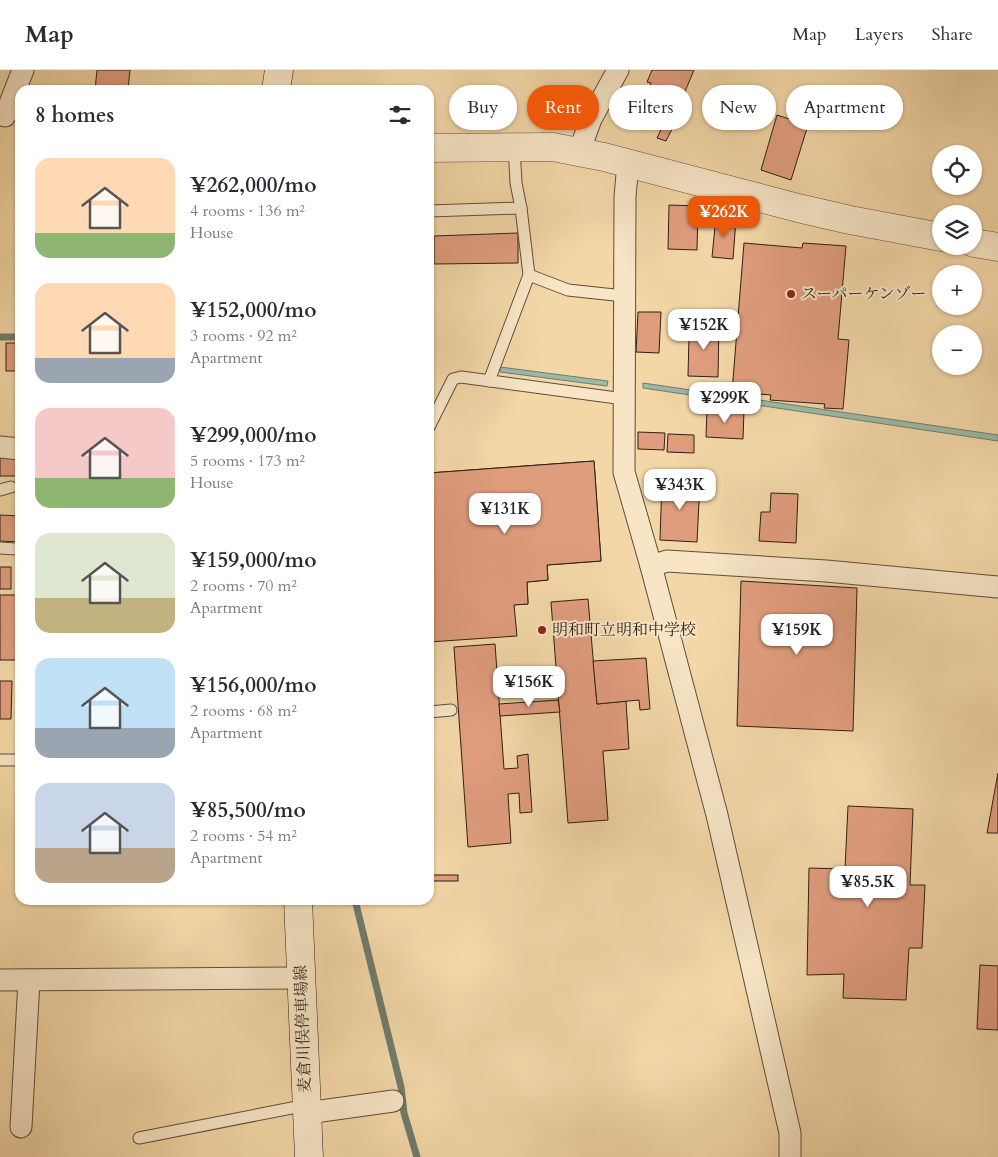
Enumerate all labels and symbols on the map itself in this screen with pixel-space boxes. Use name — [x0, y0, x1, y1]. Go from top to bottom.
pin: ¥262K — [689, 196, 759, 238]
place label: スーパーケンゾー — [801, 283, 927, 305]
marker: スーパーケンゾー — [785, 288, 797, 300]
pin: ¥152K — [669, 308, 739, 351]
pin: ¥299K — [690, 382, 760, 424]
pin: ¥343K — [645, 468, 715, 511]
pin: ¥131K — [470, 492, 540, 535]
pin: ¥159K — [762, 614, 832, 656]
place label: 明和町立明和中学校 — [552, 619, 696, 641]
marker: 明和町立明和中学校 — [536, 624, 548, 636]
pin: ¥156K — [494, 666, 564, 708]
pin: ¥85.5K — [827, 866, 909, 908]
street label: 麦倉川俣停車場線 — [290, 965, 316, 1093]

